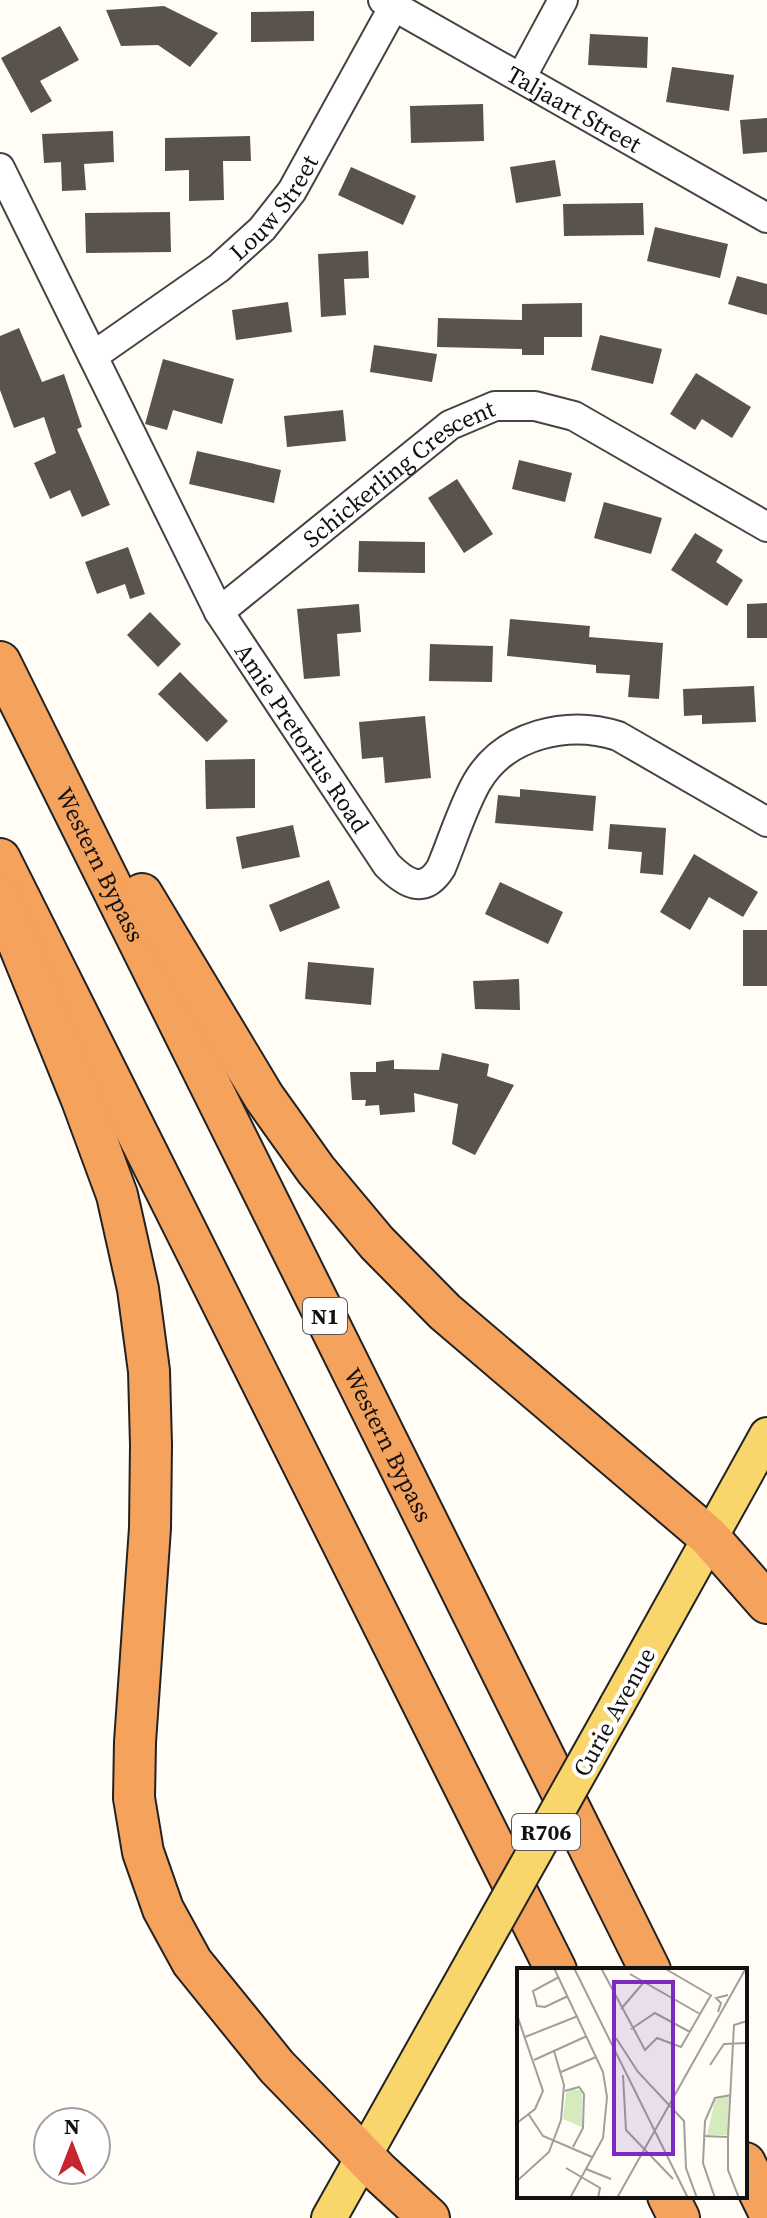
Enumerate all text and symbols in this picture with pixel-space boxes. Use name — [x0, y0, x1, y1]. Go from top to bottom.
street label: Taljaart Street — [501, 57, 648, 160]
street label: Louw Street — [222, 148, 325, 268]
street label: Schickerling Crescent — [295, 391, 500, 554]
street label: Amie Pretorius Road — [228, 636, 378, 839]
street label: Western Bypass — [48, 782, 153, 947]
road number: N1 — [303, 1298, 347, 1334]
street label: Western Bypass — [337, 1362, 441, 1528]
street label: Curie Avenue — [565, 1642, 663, 1782]
road number: R706 — [512, 1814, 580, 1850]
inset map — [517, 1968, 747, 2198]
north arrow — [32, 2106, 112, 2186]
text: N — [64, 2111, 80, 2141]

